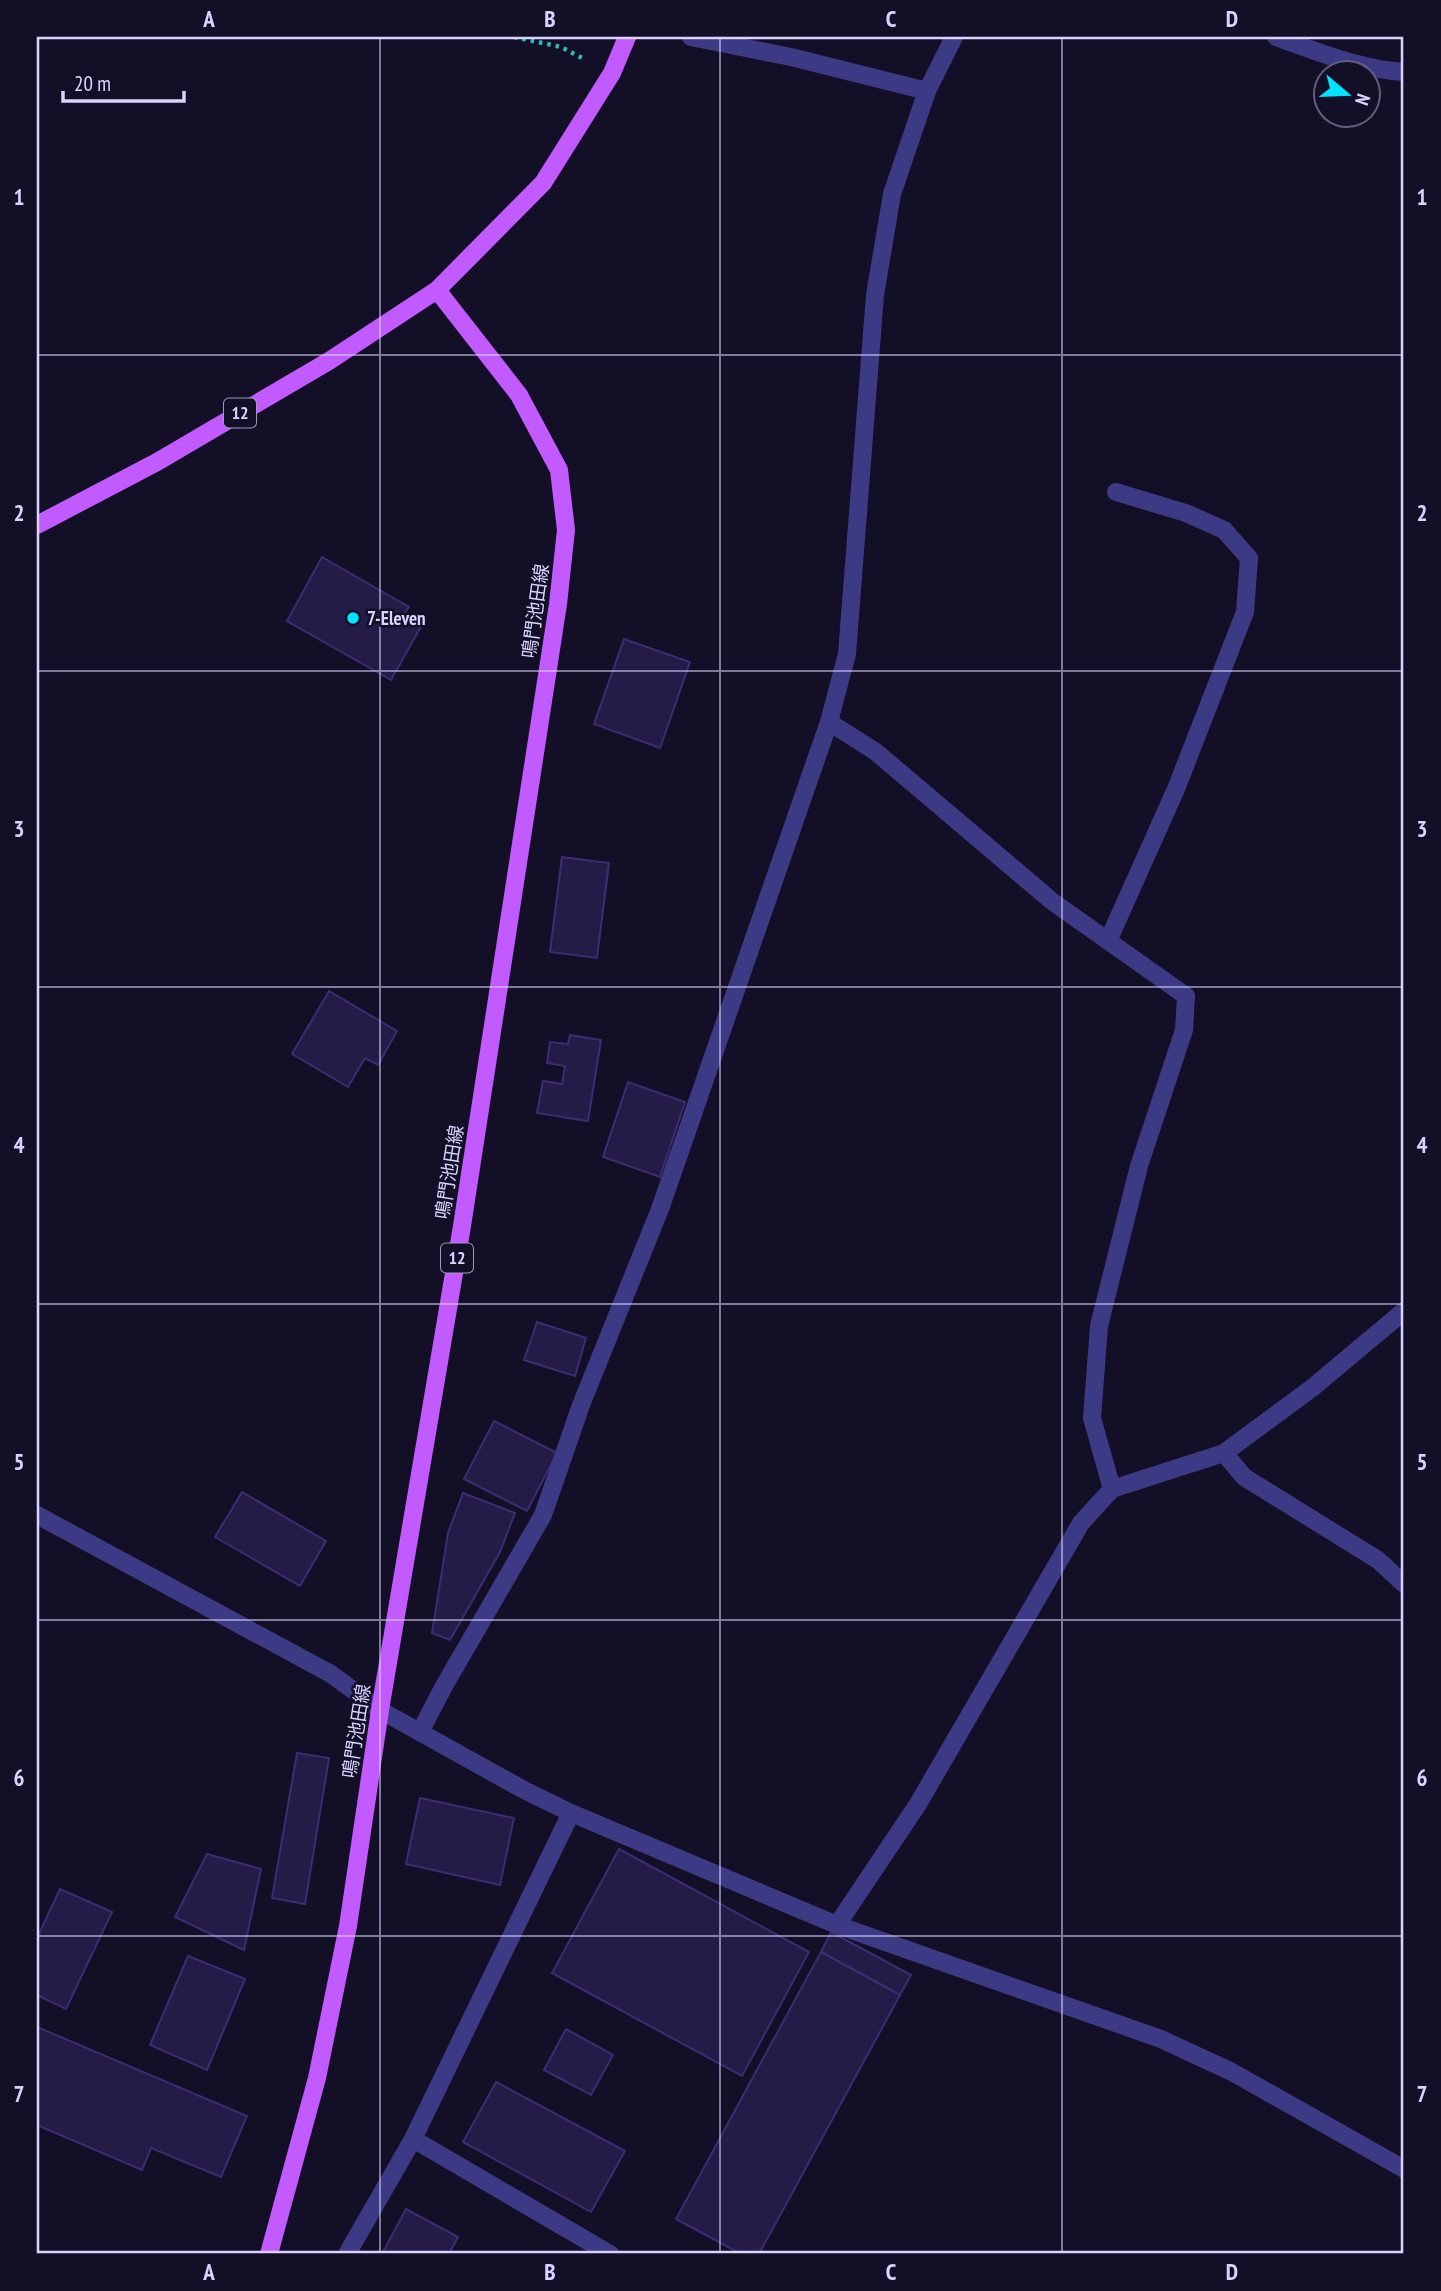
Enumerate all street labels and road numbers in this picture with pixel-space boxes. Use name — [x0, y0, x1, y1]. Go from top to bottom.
road number: 12 — [224, 398, 256, 428]
street label: 鳴門池田線 — [517, 562, 553, 660]
street label: 鳴門池田線 — [430, 1123, 468, 1221]
road number: 12 — [441, 1244, 473, 1273]
street label: 鳴門池田線 — [337, 1682, 375, 1780]

